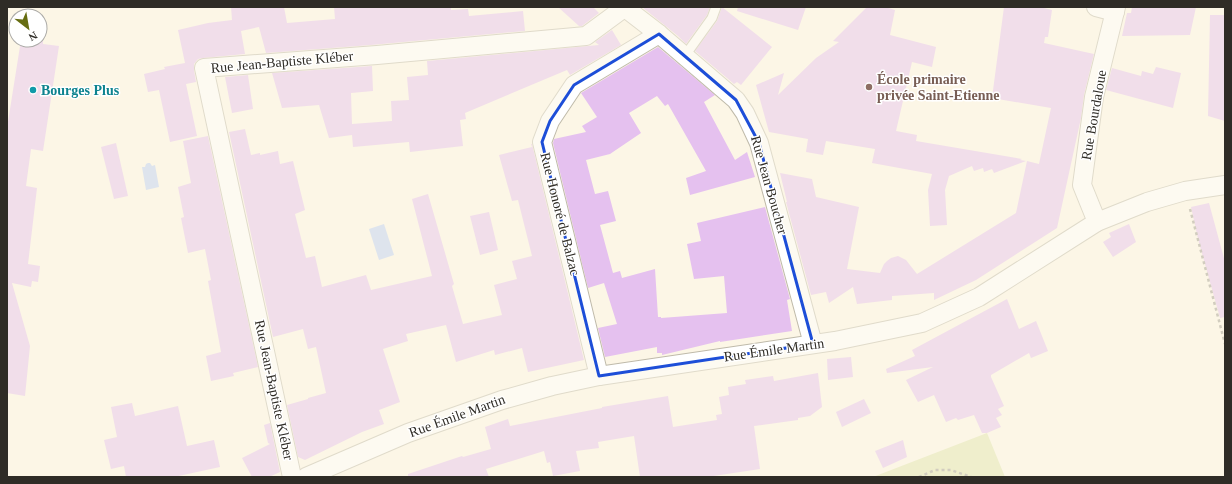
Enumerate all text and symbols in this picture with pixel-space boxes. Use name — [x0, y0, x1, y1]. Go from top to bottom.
north arrow — [8, 8, 48, 48]
text: N — [27, 29, 40, 44]
street label: Rue Jean-Baptiste Kléber — [210, 48, 354, 76]
street label: Rue Bourdaloue — [1079, 69, 1109, 161]
place label: École primaire privée Saint-Etienne — [877, 71, 1000, 103]
marker: École primaire privée Saint-Etienne — [864, 82, 874, 92]
place label: Bourges Plus — [41, 83, 120, 98]
marker: Bourges Plus — [28, 85, 38, 95]
street label: Rue Jean Boucher — [748, 134, 790, 236]
street label: Rue Honoré de Balzac — [537, 151, 583, 277]
street label: Rue Jean-Baptiste Kléber — [252, 318, 296, 462]
street label: Rue Émile Martin — [723, 335, 825, 364]
street label: Rue Émile Martin — [407, 391, 507, 440]

